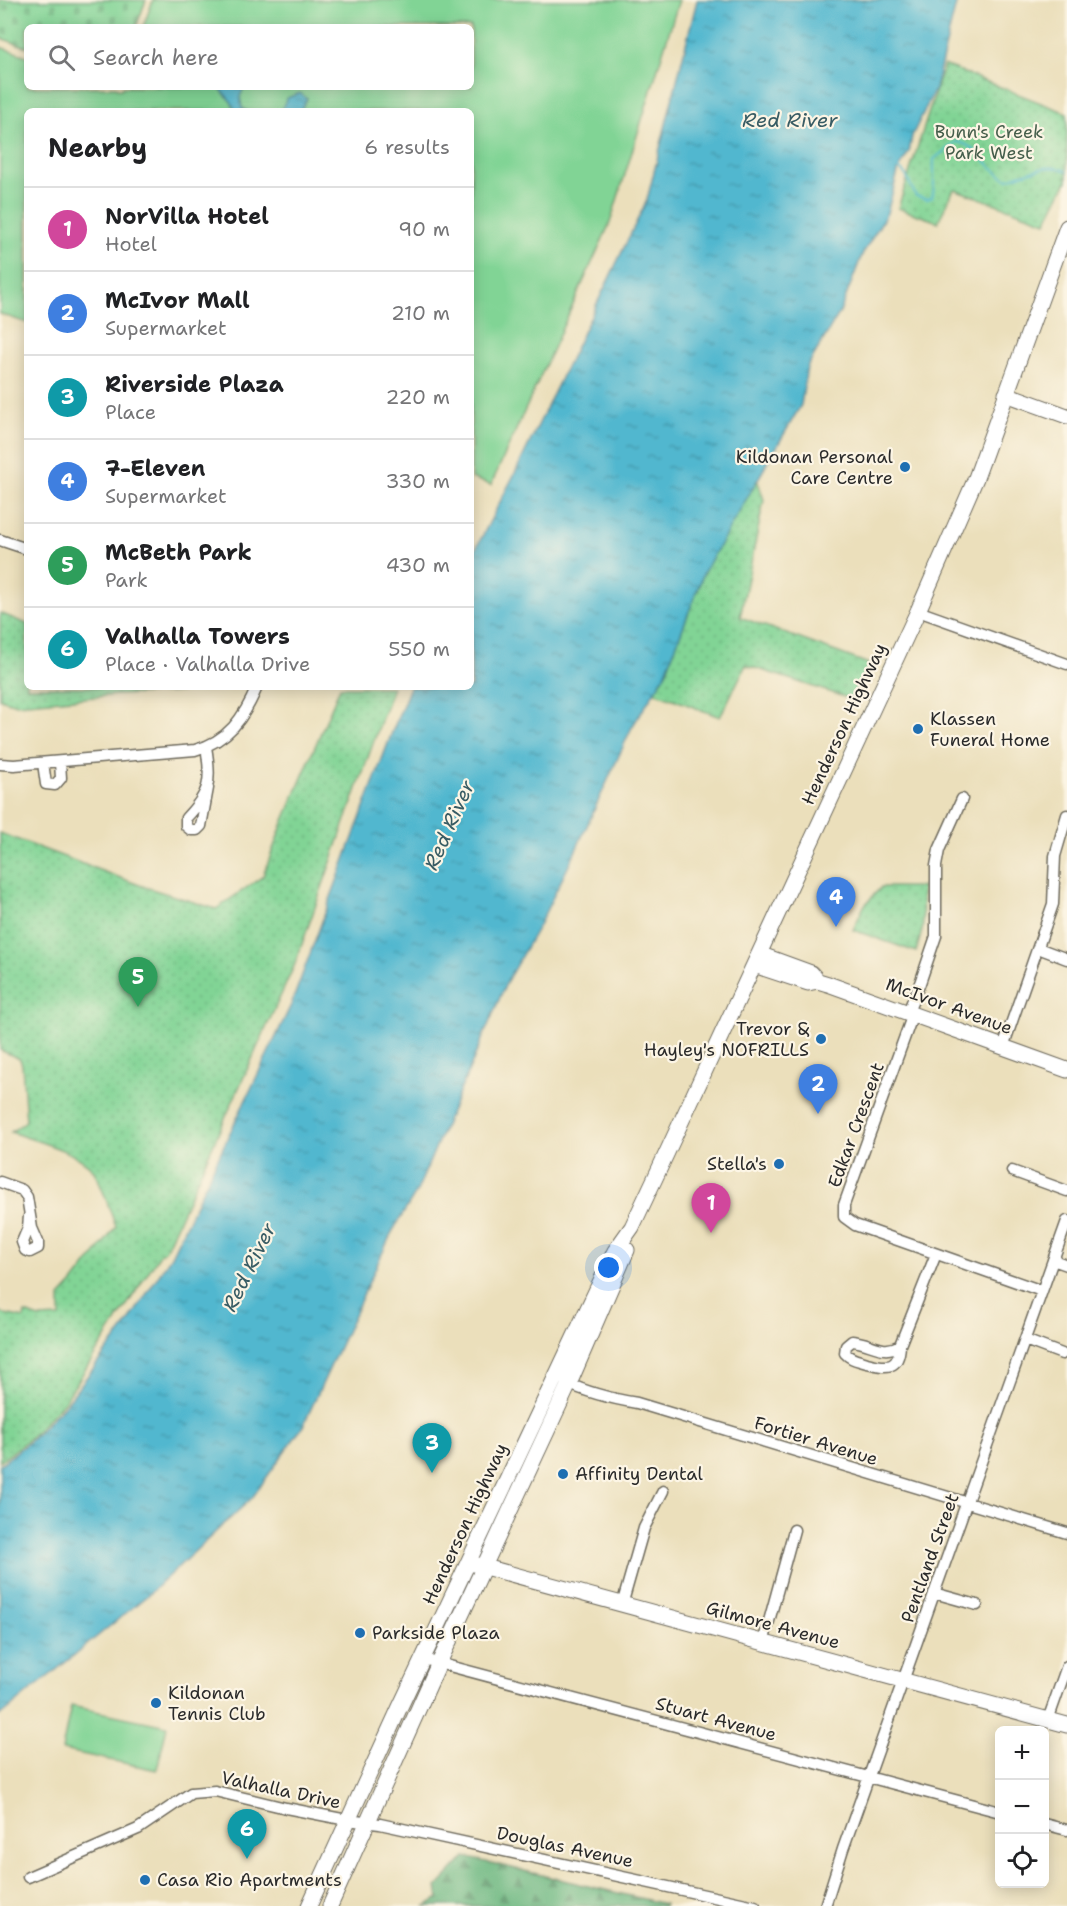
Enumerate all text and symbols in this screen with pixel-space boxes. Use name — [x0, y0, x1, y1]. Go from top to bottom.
search box — [24, 24, 474, 90]
icon: search — [45, 41, 78, 74]
text: Search here — [93, 43, 219, 72]
water label: Red River — [742, 107, 838, 133]
park label: Bunn's Creek Park West — [935, 120, 1043, 165]
text: Nearby — [48, 130, 147, 165]
text: 6 results — [364, 134, 450, 160]
text: NorVilla Hotel — [105, 202, 269, 231]
text: 1 — [63, 216, 72, 242]
text: 90 m — [398, 216, 450, 242]
text: Hotel — [105, 231, 157, 257]
text: McIvor Mall — [105, 286, 250, 315]
text: 2 — [61, 300, 75, 326]
text: 210 m — [391, 300, 450, 326]
text: Supermarket — [105, 315, 227, 341]
text: Riverside Plaza — [105, 370, 284, 399]
text: 3 — [61, 384, 75, 410]
text: 220 m — [386, 384, 450, 410]
text: Place — [105, 399, 156, 425]
place label: Kildonan Personal Care Centre — [736, 445, 894, 490]
text: 7-Eleven — [105, 454, 205, 483]
marker: Kildonan Personal Care Centre — [898, 460, 912, 474]
text: 4 — [61, 468, 75, 494]
text: 330 m — [386, 468, 450, 494]
text: Supermarket — [105, 483, 227, 509]
text: McBeth Park — [105, 538, 252, 567]
text: 5 — [61, 552, 74, 578]
text: 430 m — [386, 552, 450, 578]
text: Park — [105, 567, 148, 593]
text: Valhalla Towers — [105, 622, 290, 651]
text: 6 — [61, 636, 75, 662]
text: 550 m — [388, 636, 450, 662]
street label: Henderson Highway — [796, 639, 892, 809]
text: Place · Valhalla Drive — [105, 651, 310, 677]
place label: Klassen Funeral Home — [930, 707, 1050, 752]
marker: Klassen Funeral Home — [911, 722, 925, 736]
water label: Red River — [418, 776, 481, 874]
pin: 4 — [816, 878, 856, 927]
pin: 5 — [118, 958, 158, 1007]
street label: McIvor Avenue — [882, 972, 1016, 1040]
place label: Trevor & Hayley's NOFRILLS — [644, 1017, 810, 1062]
marker: Trevor & Hayley's NOFRILLS — [814, 1032, 828, 1046]
street label: Edkar Crescent — [822, 1059, 890, 1191]
pin: 2 — [798, 1064, 838, 1114]
place label: Stella's — [707, 1152, 767, 1176]
marker: Stella's — [772, 1157, 786, 1171]
pin: 1 — [692, 1184, 730, 1233]
water label: Red River — [216, 1218, 282, 1316]
your location — [594, 1253, 623, 1282]
street label: Fortier Avenue — [751, 1411, 881, 1471]
pin: 3 — [412, 1424, 452, 1473]
street label: Henderson Highway — [417, 1439, 513, 1609]
place label: Affinity Dental — [575, 1462, 704, 1486]
marker: Affinity Dental — [556, 1467, 570, 1481]
street label: Pentland Street — [895, 1490, 965, 1626]
street label: Gilmore Avenue — [704, 1596, 842, 1654]
place label: Parkside Plaza — [372, 1621, 500, 1645]
marker: Parkside Plaza — [353, 1626, 367, 1640]
place label: Kildonan Tennis Club — [168, 1681, 266, 1726]
street label: Stuart Avenue — [653, 1691, 779, 1747]
marker: Kildonan Tennis Club — [149, 1696, 163, 1710]
map controls — [995, 1726, 1049, 1888]
button: + — [995, 1726, 1049, 1780]
street label: Valhalla Drive — [219, 1766, 343, 1814]
button: − — [995, 1780, 1049, 1834]
pin: 6 — [228, 1810, 266, 1859]
street label: Douglas Avenue — [495, 1821, 635, 1873]
button: locate — [995, 1834, 1049, 1888]
place label: Casa Rio Apartments — [157, 1868, 342, 1892]
marker: Casa Rio Apartments — [138, 1873, 152, 1887]

